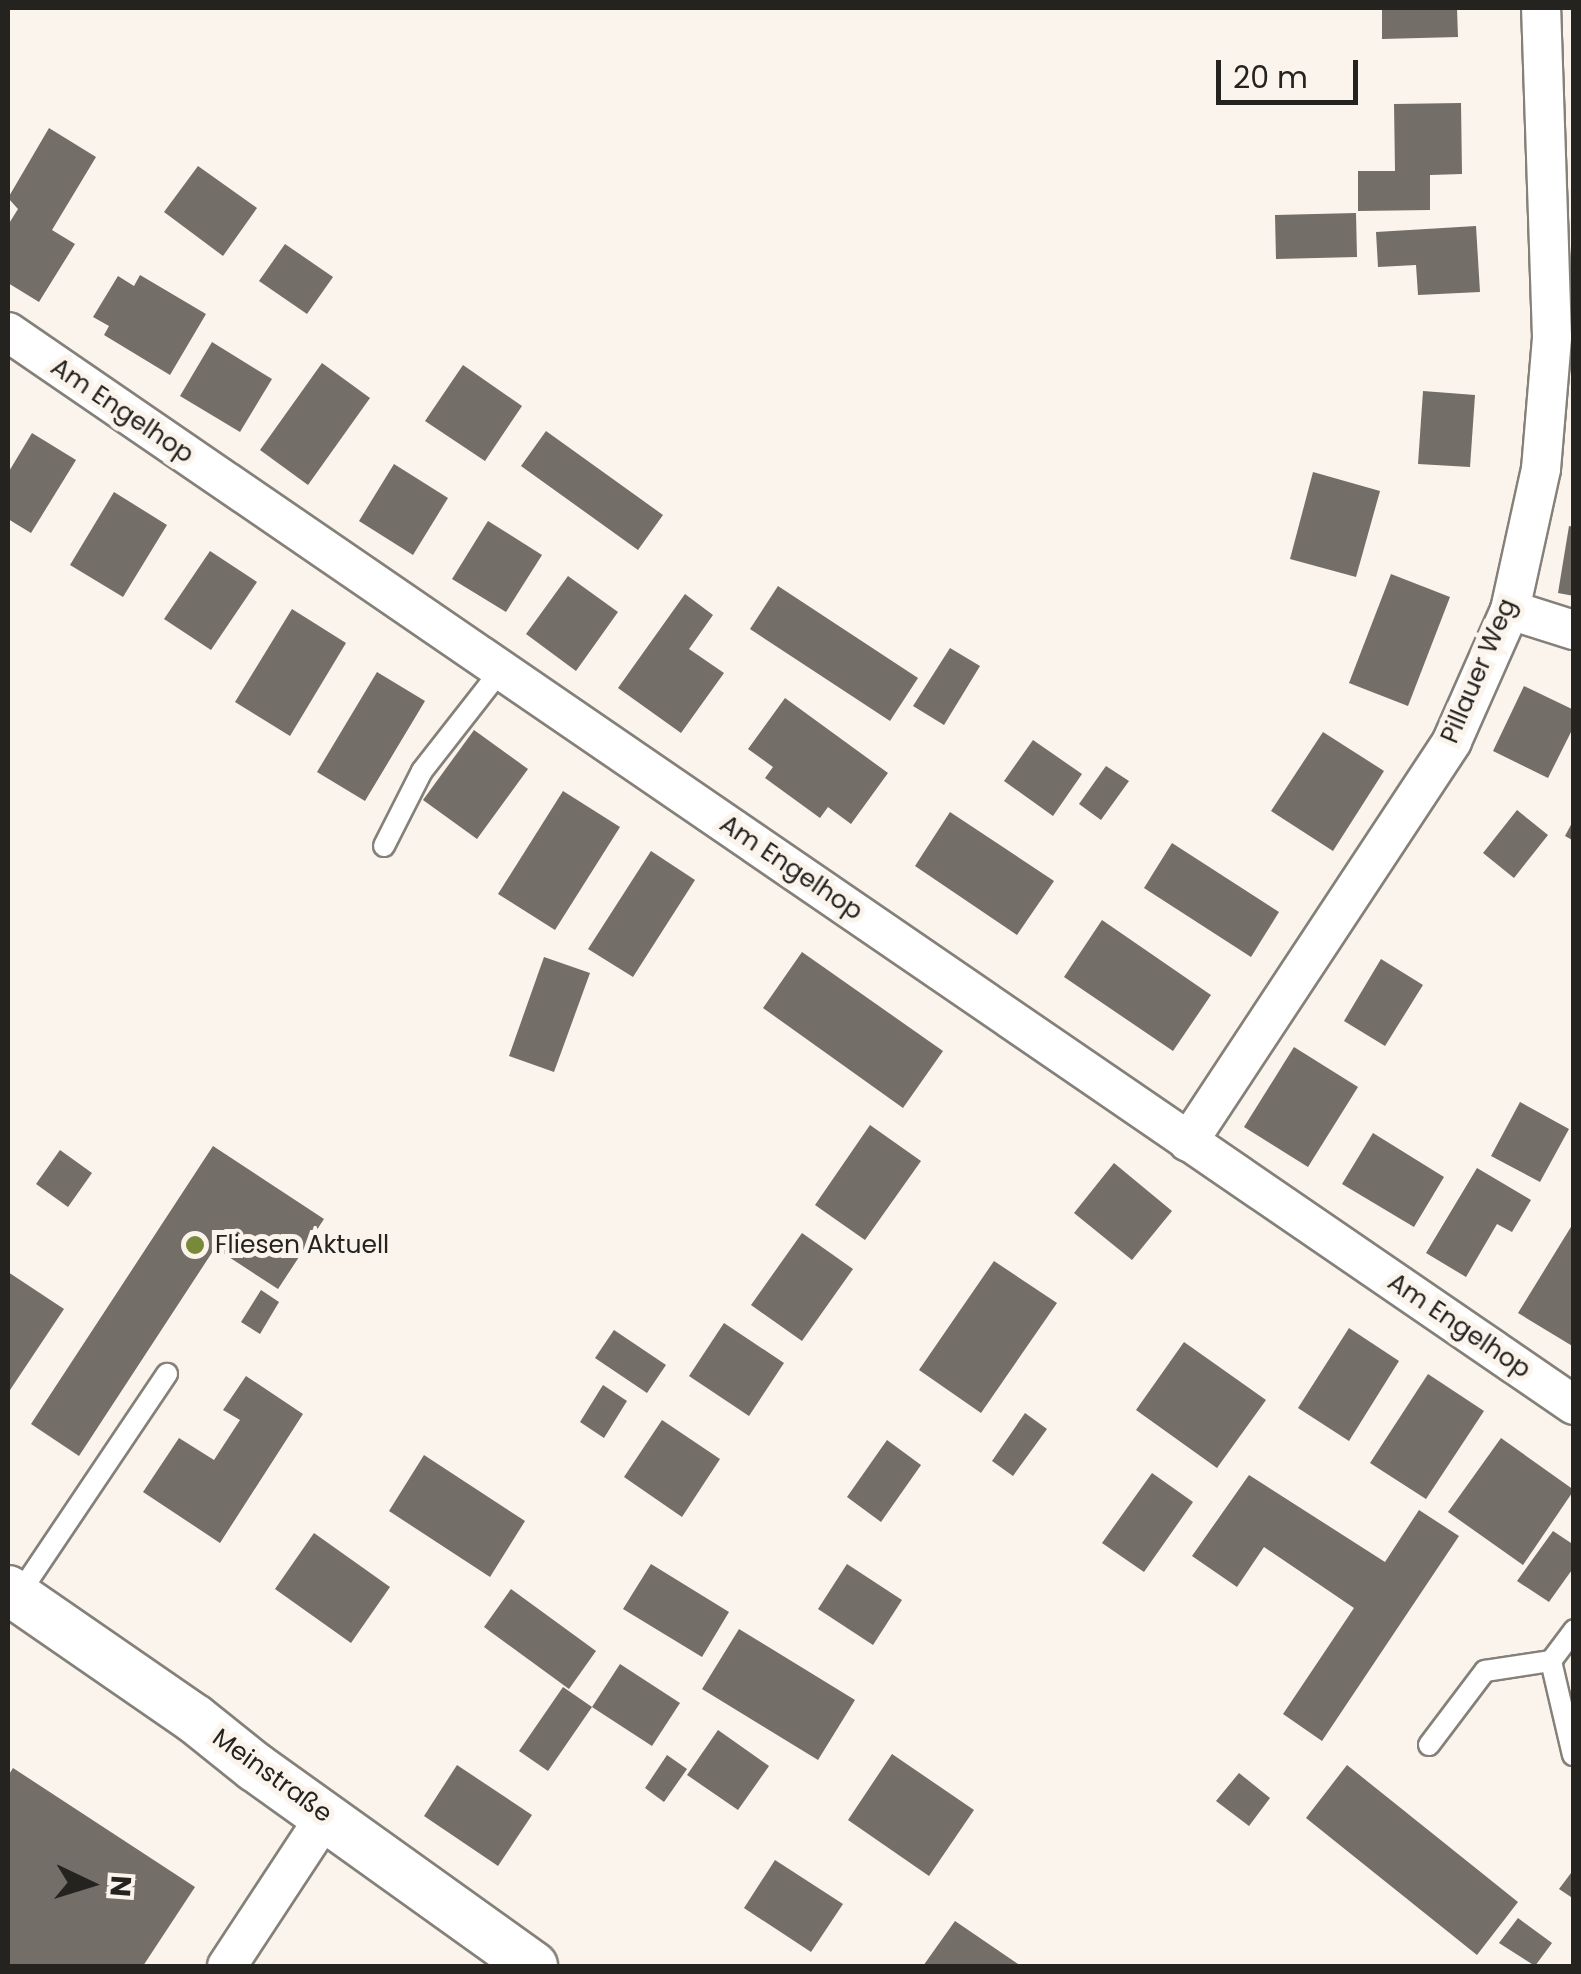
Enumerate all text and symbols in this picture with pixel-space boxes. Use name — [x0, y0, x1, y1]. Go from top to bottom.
scale bar — [1221, 40, 1364, 102]
text: 20 m — [1233, 56, 1308, 99]
street label: Am Engelhop — [45, 352, 199, 470]
street label: Pillauer Weg — [1435, 594, 1523, 748]
street label: Am Engelhop — [714, 809, 868, 927]
place label: Fliesen Aktuell — [215, 1230, 389, 1260]
marker: Fliesen Aktuell — [184, 1234, 206, 1256]
street label: Am Engelhop — [1382, 1267, 1536, 1385]
street label: Meinstraße — [207, 1723, 337, 1829]
north arrow — [40, 1834, 140, 1934]
text: N — [100, 1874, 141, 1898]

